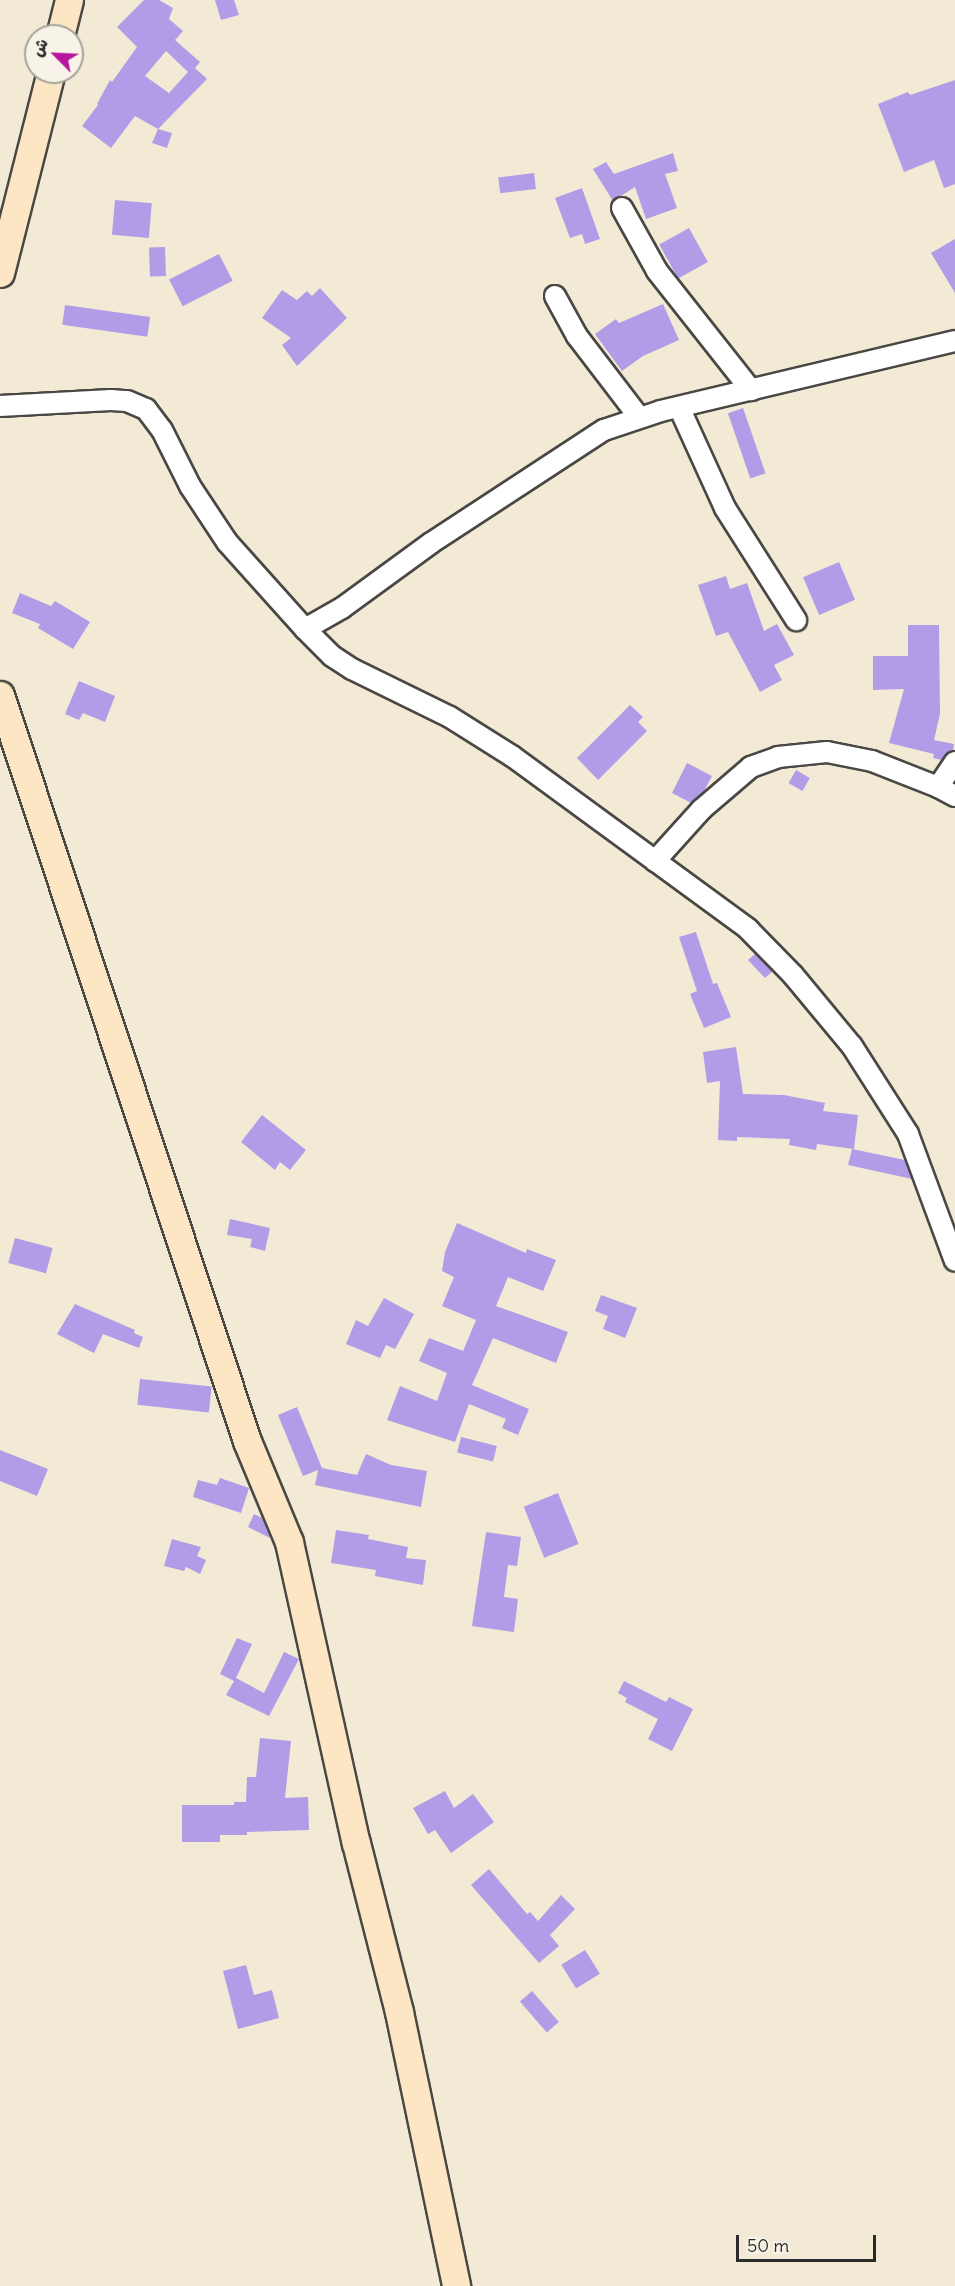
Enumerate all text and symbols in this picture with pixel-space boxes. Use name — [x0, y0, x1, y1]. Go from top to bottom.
north arrow — [24, 24, 84, 84]
text: ش — [27, 35, 52, 60]
scale bar — [739, 2223, 878, 2261]
text: 50 m — [747, 2234, 789, 2257]

